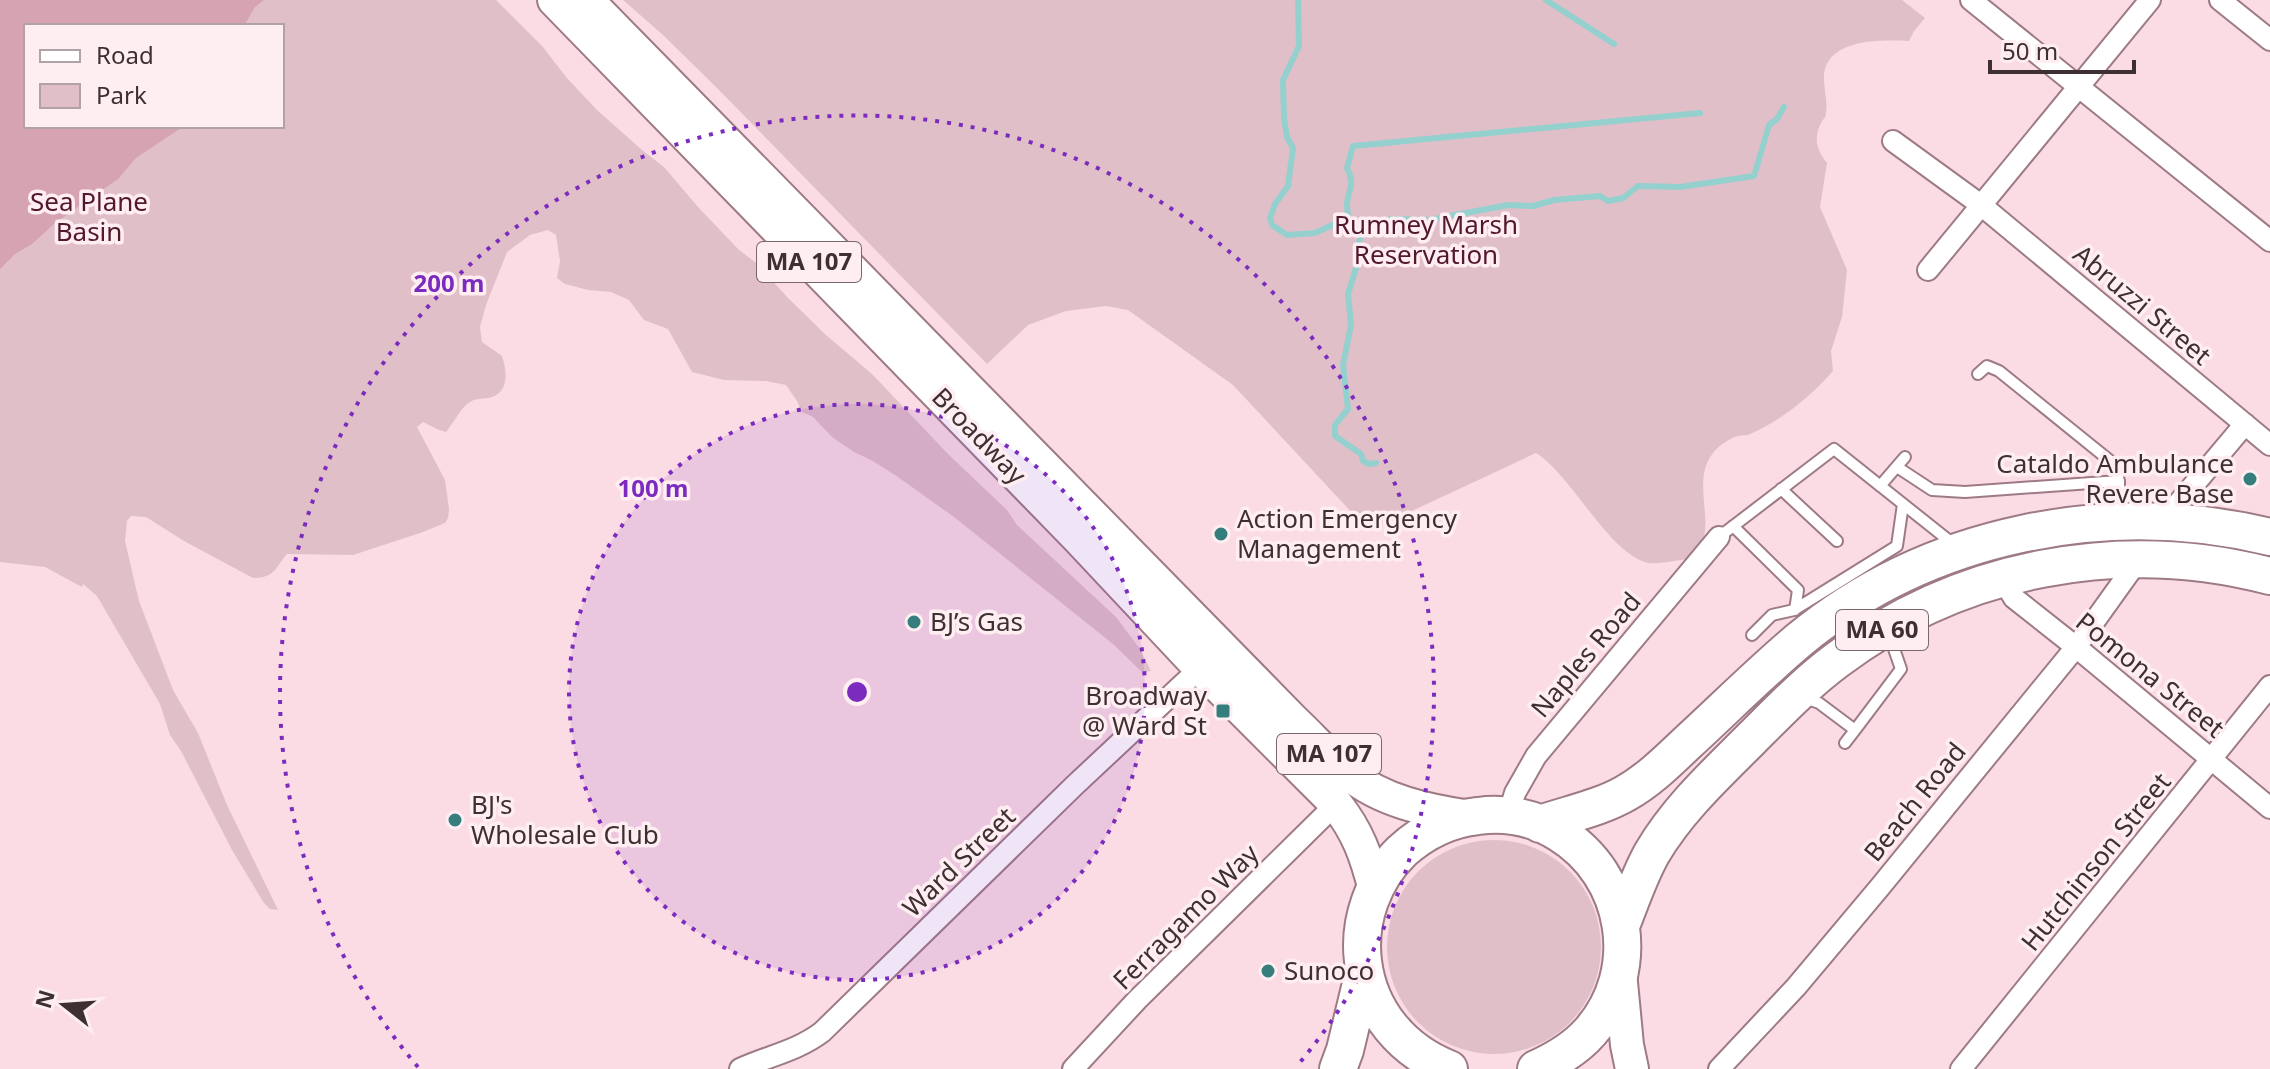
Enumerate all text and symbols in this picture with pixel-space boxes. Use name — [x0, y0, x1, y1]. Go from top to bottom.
legend — [24, 24, 284, 128]
scale bar — [1990, 24, 2134, 74]
text: 50 m — [2002, 34, 2058, 67]
text: Road — [96, 38, 154, 71]
text: Park — [96, 78, 147, 111]
park label: Sea Plane Basin — [30, 183, 148, 249]
park label: Rumney Marsh Reservation — [1334, 206, 1518, 272]
street label: Abruzzi Street — [2066, 236, 2219, 373]
road number: MA 107 — [757, 242, 861, 282]
text: 200 m — [414, 266, 484, 299]
street label: Broadway — [924, 379, 1035, 492]
place label: Cataldo Ambulance Revere Base — [1996, 445, 2234, 511]
marker: Cataldo Ambulance Revere Base — [2241, 470, 2259, 488]
text: 100 m — [618, 471, 688, 504]
place label: Action Emergency Management — [1237, 500, 1458, 566]
marker: Action Emergency Management — [1212, 525, 1230, 543]
street label: Naples Road — [1522, 584, 1648, 725]
place label: BJ’s Gas — [930, 603, 1023, 639]
street label: Pomona Street — [2069, 603, 2232, 745]
road number: MA 60 — [1836, 610, 1928, 650]
marker: BJ’s Gas — [905, 613, 923, 631]
place label: Broadway @ Ward St — [1082, 677, 1208, 743]
centre of rings — [843, 678, 871, 706]
marker: Broadway @ Ward St — [1214, 702, 1232, 720]
road number: MA 107 — [1277, 734, 1381, 774]
street label: Beach Road — [1855, 734, 1974, 869]
street label: Hutchinson Street — [2012, 765, 2178, 958]
place label: BJ's Wholesale Club — [471, 786, 659, 852]
street label: Ward Street — [894, 798, 1023, 924]
marker: BJ's Wholesale Club — [446, 811, 464, 829]
street label: Ferragamo Way — [1104, 835, 1267, 997]
place label: Sunoco — [1284, 952, 1374, 988]
marker: Sunoco — [1259, 962, 1277, 980]
north arrow — [24, 965, 104, 1045]
text: N — [27, 986, 61, 1012]

